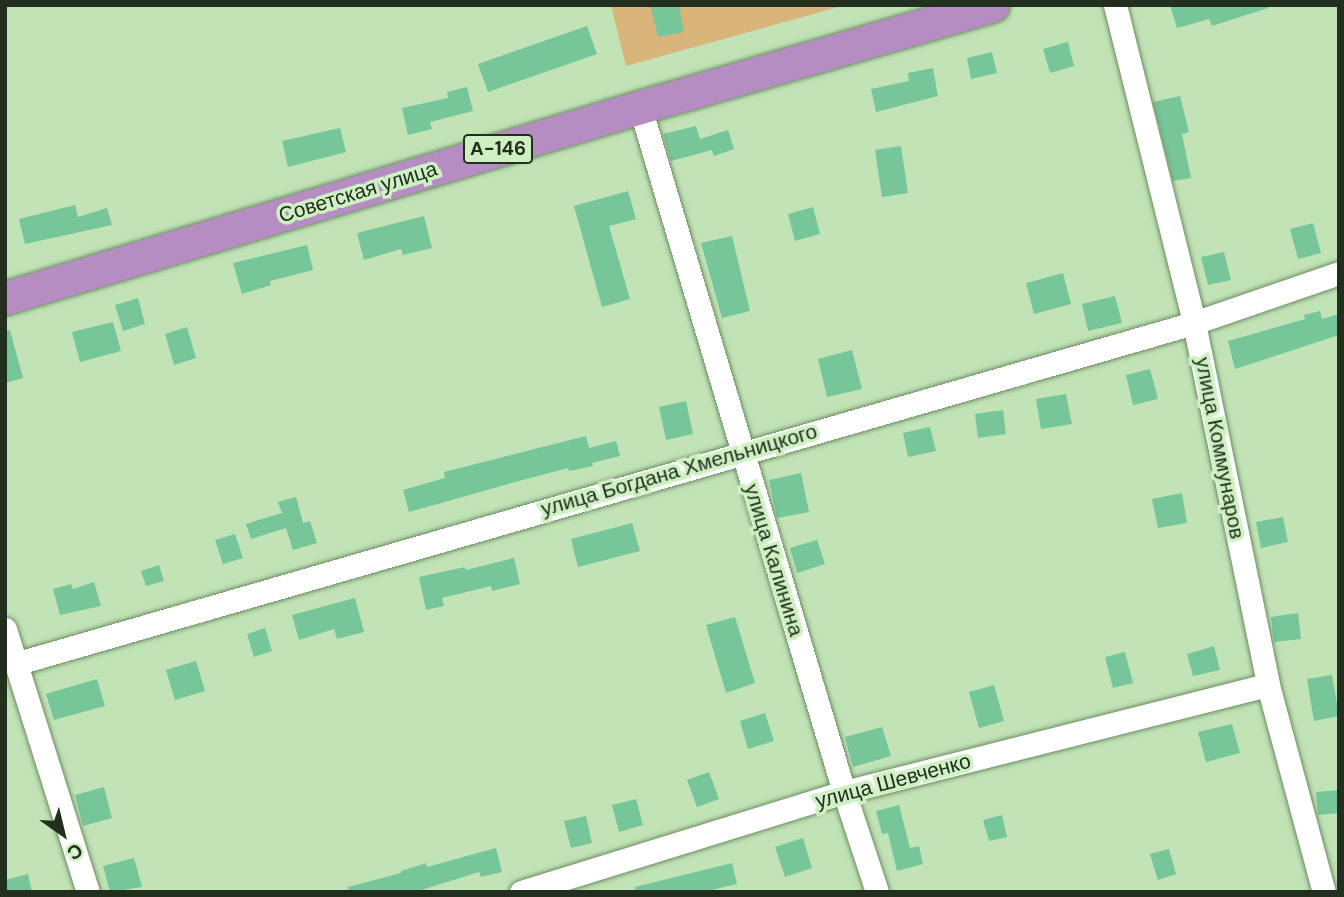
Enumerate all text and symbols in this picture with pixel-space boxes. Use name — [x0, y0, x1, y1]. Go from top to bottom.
road number: А-146 — [463, 134, 533, 164]
street label: Советская улица — [276, 156, 440, 228]
street label: улица Коммунаров — [1190, 355, 1250, 541]
street label: улица Богдана Хмельницкого — [538, 418, 820, 522]
street label: улица Калинина — [739, 481, 809, 639]
street label: улица Шевченко — [813, 748, 973, 814]
north arrow — [28, 799, 98, 869]
text: С — [62, 838, 88, 866]

